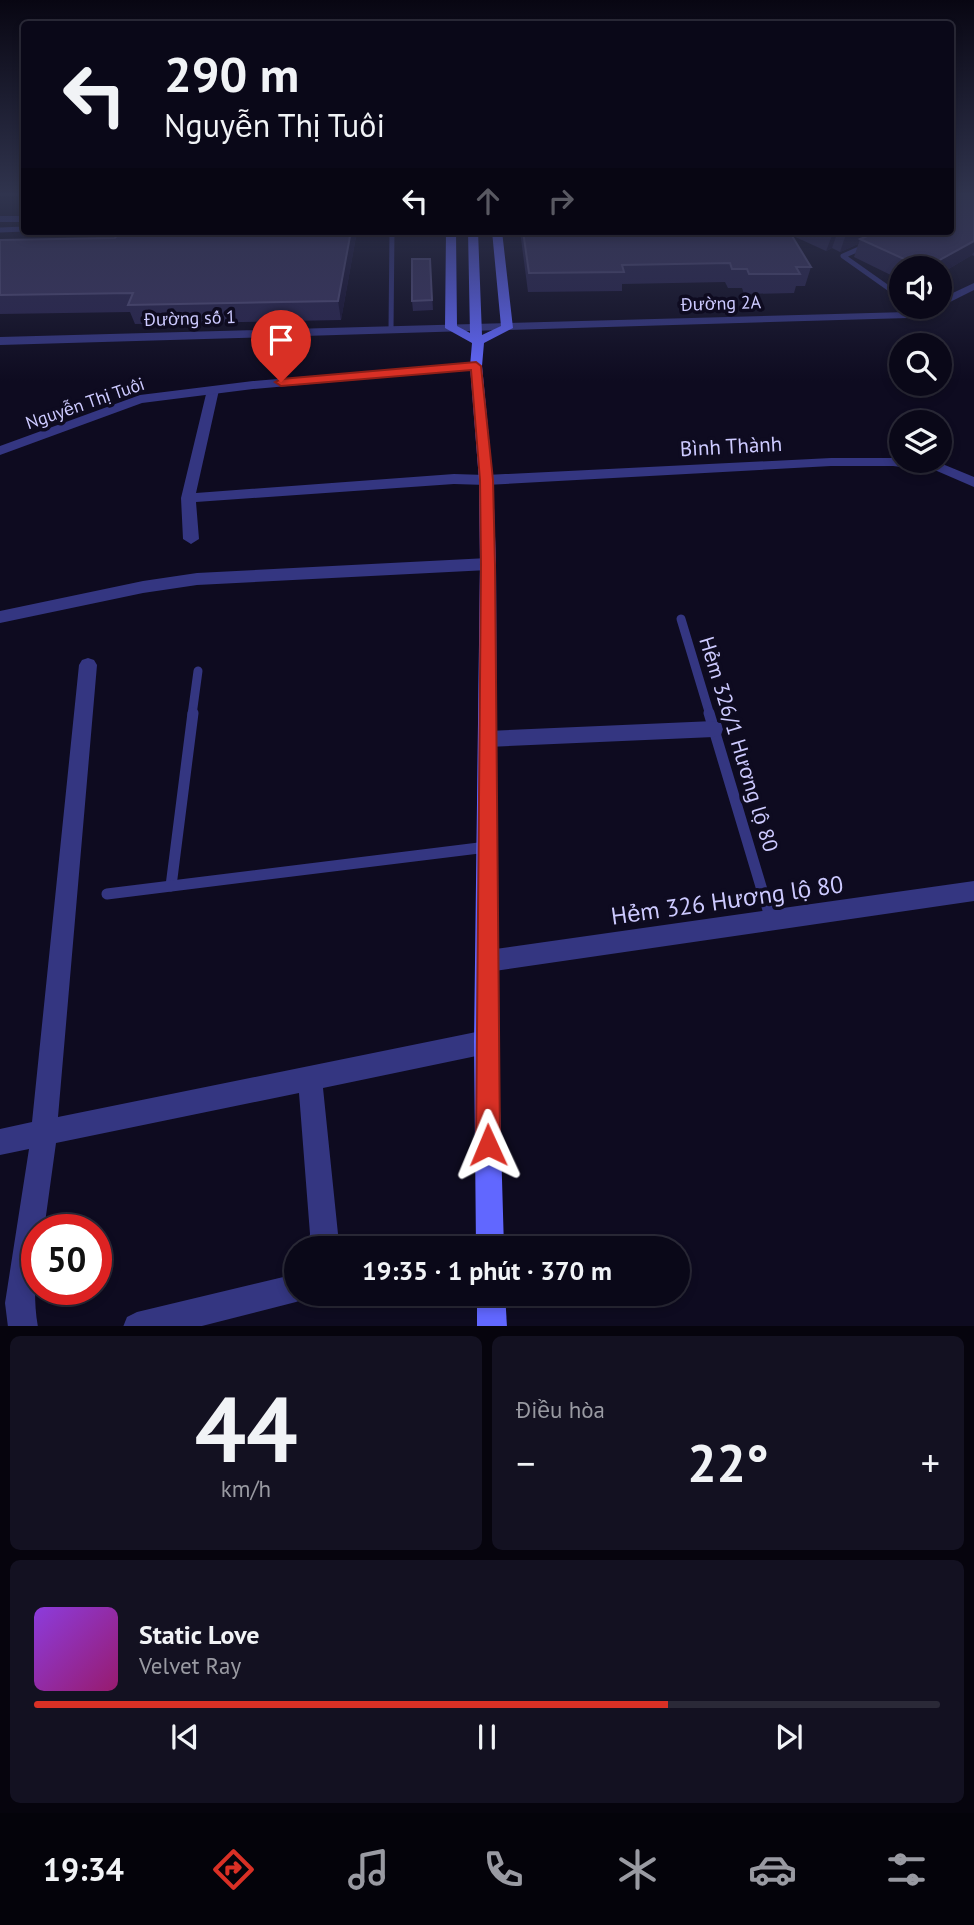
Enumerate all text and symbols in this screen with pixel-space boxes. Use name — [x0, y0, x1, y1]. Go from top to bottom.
text: 290 m — [164, 42, 299, 106]
icon: left — [49, 49, 140, 140]
text: Nguyễn Thị Tuôi — [164, 104, 385, 146]
icon: left — [396, 182, 434, 220]
icon: ahead — [469, 182, 507, 220]
icon: right — [542, 182, 580, 220]
map controls — [889, 256, 952, 473]
button: sound — [889, 256, 952, 319]
street label: Đường 2A — [679, 290, 762, 316]
street label: Đường số 1 — [143, 305, 236, 331]
pin — [251, 310, 311, 382]
icon: arrive — [262, 321, 300, 359]
button: search — [889, 333, 952, 396]
street label: Nguyễn Thị Tuôi — [22, 372, 148, 434]
button: layers — [889, 410, 952, 473]
street label: Bình Thành — [679, 430, 783, 462]
street label: Hẻm 326/1 Hương lộ 80 — [693, 633, 785, 855]
street label: Hẻm 326 Hương lộ 80 — [609, 868, 845, 932]
position arrow — [451, 1108, 525, 1182]
speed limit sign: 50 — [21, 1214, 112, 1305]
text: 19:35 · 1 phút · 370 m — [362, 1254, 612, 1287]
text: 44 — [194, 1369, 298, 1487]
text: Điều hòa — [516, 1395, 605, 1424]
text: 22° — [687, 1429, 769, 1496]
text: − — [516, 1438, 535, 1487]
text: + — [921, 1438, 940, 1487]
text: km/h — [221, 1474, 271, 1503]
text: Static Love — [139, 1618, 260, 1651]
text: Velvet Ray — [139, 1651, 241, 1680]
icon: previous — [166, 1718, 204, 1756]
icon: pause — [468, 1718, 506, 1756]
icon: next — [770, 1718, 808, 1756]
icon: directions — [209, 1845, 258, 1894]
icon: music — [344, 1845, 393, 1894]
icon: phone — [479, 1845, 528, 1894]
icon: climate — [613, 1845, 662, 1894]
icon: car — [748, 1845, 797, 1894]
icon: filters — [882, 1845, 931, 1894]
text: 19:34 — [43, 1848, 124, 1890]

